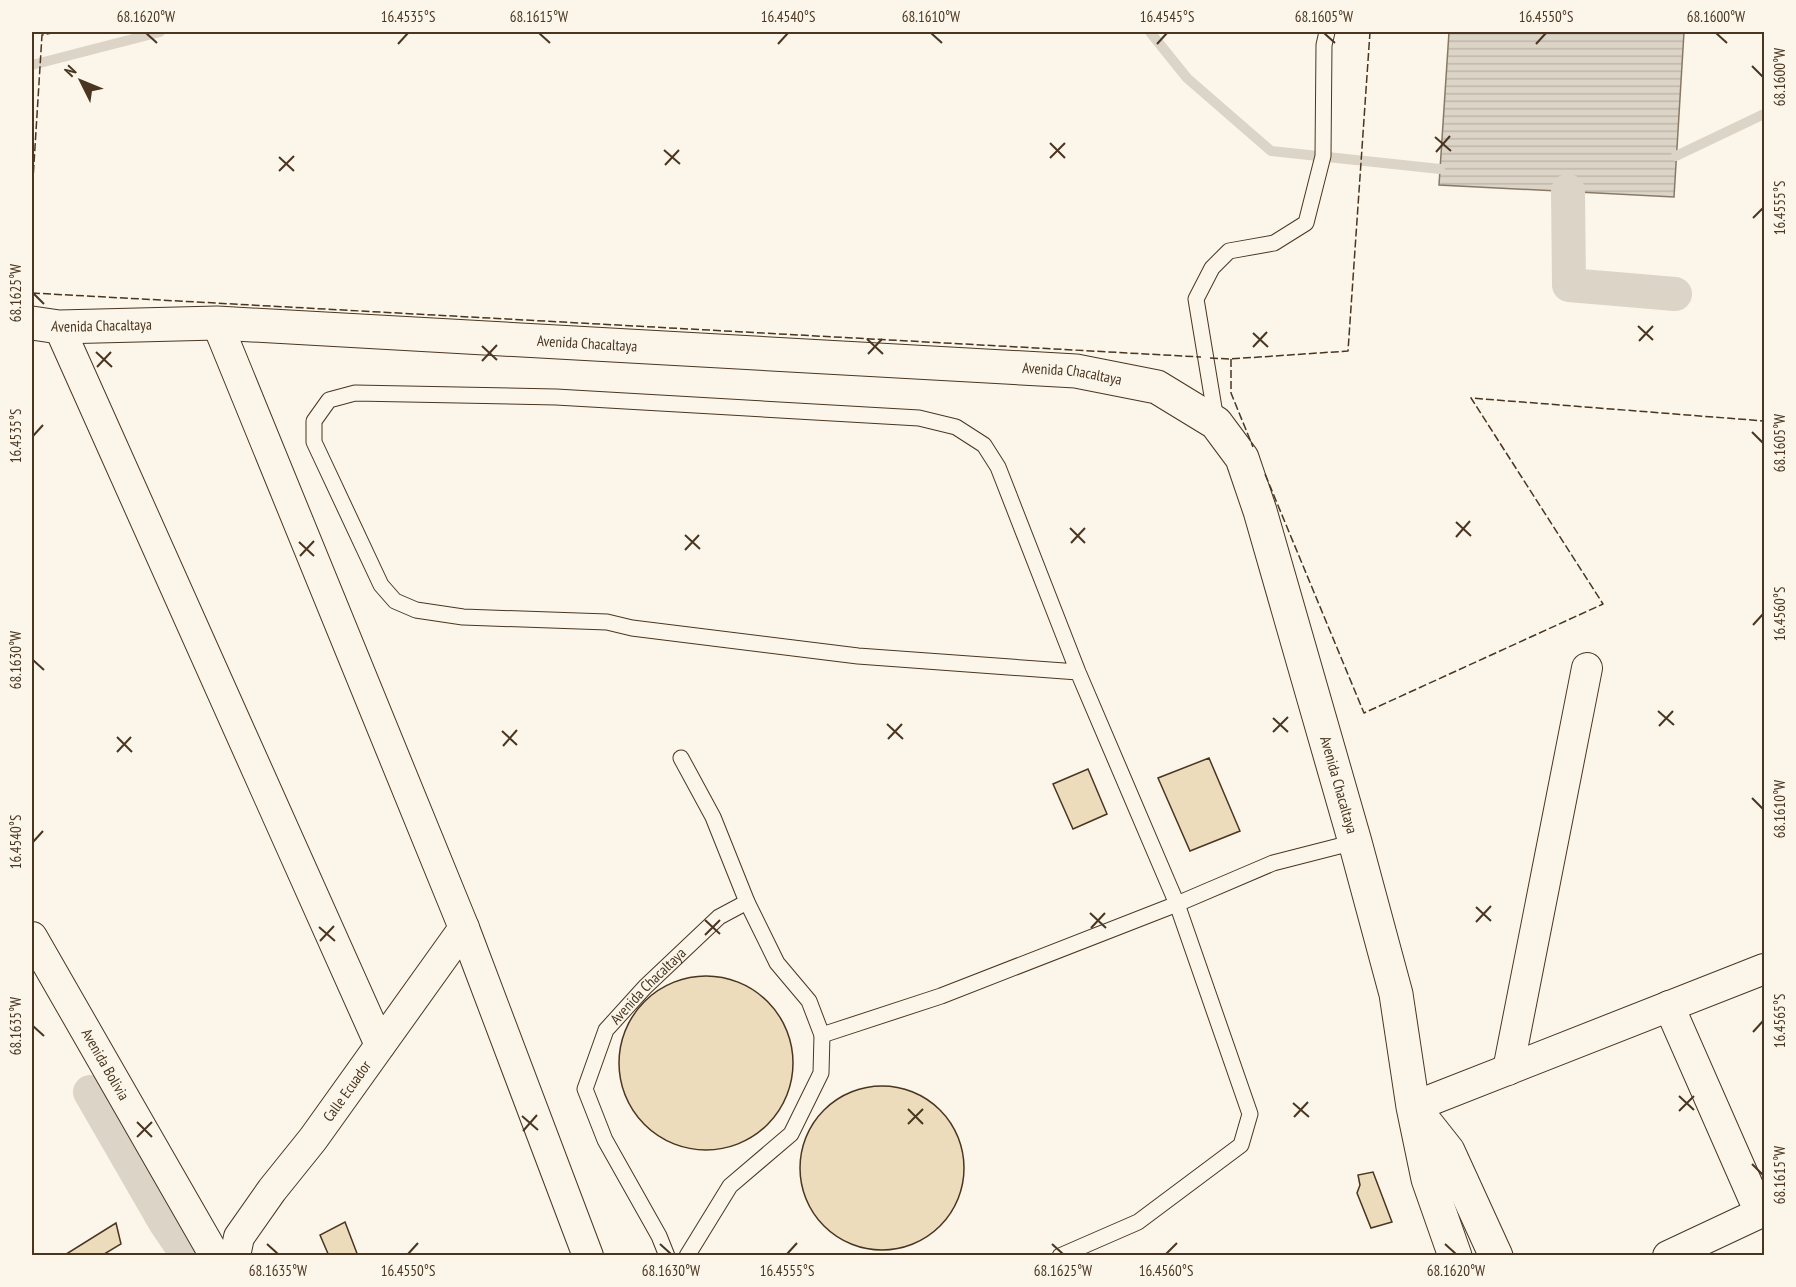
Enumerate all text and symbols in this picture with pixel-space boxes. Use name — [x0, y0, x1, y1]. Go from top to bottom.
text: 68.1620°W — [117, 7, 175, 26]
text: 16.4535°S — [381, 7, 435, 26]
text: 68.1615°W — [510, 7, 568, 26]
text: 16.4540°S — [761, 7, 815, 26]
text: 68.1610°W — [902, 7, 960, 26]
text: 16.4545°S — [1140, 7, 1194, 26]
text: 68.1605°W — [1295, 7, 1353, 26]
text: 16.4550°S — [1519, 7, 1573, 26]
text: 68.1600°W — [1687, 7, 1745, 26]
text: 68.1600°W — [1770, 48, 1789, 106]
north arrow — [51, 51, 111, 111]
text: N — [60, 61, 80, 81]
text: 16.4555°S — [1770, 181, 1789, 235]
text: 68.1625°W — [6, 264, 25, 322]
street label: Avenida Chacaltaya — [50, 315, 152, 336]
street label: Avenida Chacaltaya — [536, 331, 638, 355]
street label: Avenida Chacaltaya — [1022, 358, 1124, 389]
text: 16.4535°S — [6, 409, 25, 463]
text: 68.1605°W — [1770, 414, 1789, 472]
text: 16.4560°S — [1770, 587, 1789, 641]
text: 68.1630°W — [6, 631, 25, 689]
street label: Avenida Chacaltaya — [1316, 734, 1362, 836]
text: 68.1610°W — [1770, 780, 1789, 838]
text: 16.4540°S — [6, 815, 25, 869]
street label: Avenida Chacaltaya — [606, 943, 690, 1028]
text: 16.4565°S — [1770, 994, 1789, 1048]
text: 68.1635°W — [6, 997, 25, 1055]
street label: Avenida Bolivia — [78, 1025, 134, 1104]
street label: Calle Ecuador — [319, 1056, 376, 1125]
text: 68.1615°W — [1770, 1146, 1789, 1204]
text: 68.1635°W — [249, 1261, 307, 1280]
text: 16.4550°S — [381, 1261, 435, 1280]
text: 68.1630°W — [642, 1261, 700, 1280]
text: 16.4555°S — [760, 1261, 814, 1280]
text: 68.1625°W — [1034, 1261, 1092, 1280]
text: 16.4560°S — [1139, 1261, 1193, 1280]
text: 68.1620°W — [1427, 1261, 1485, 1280]

